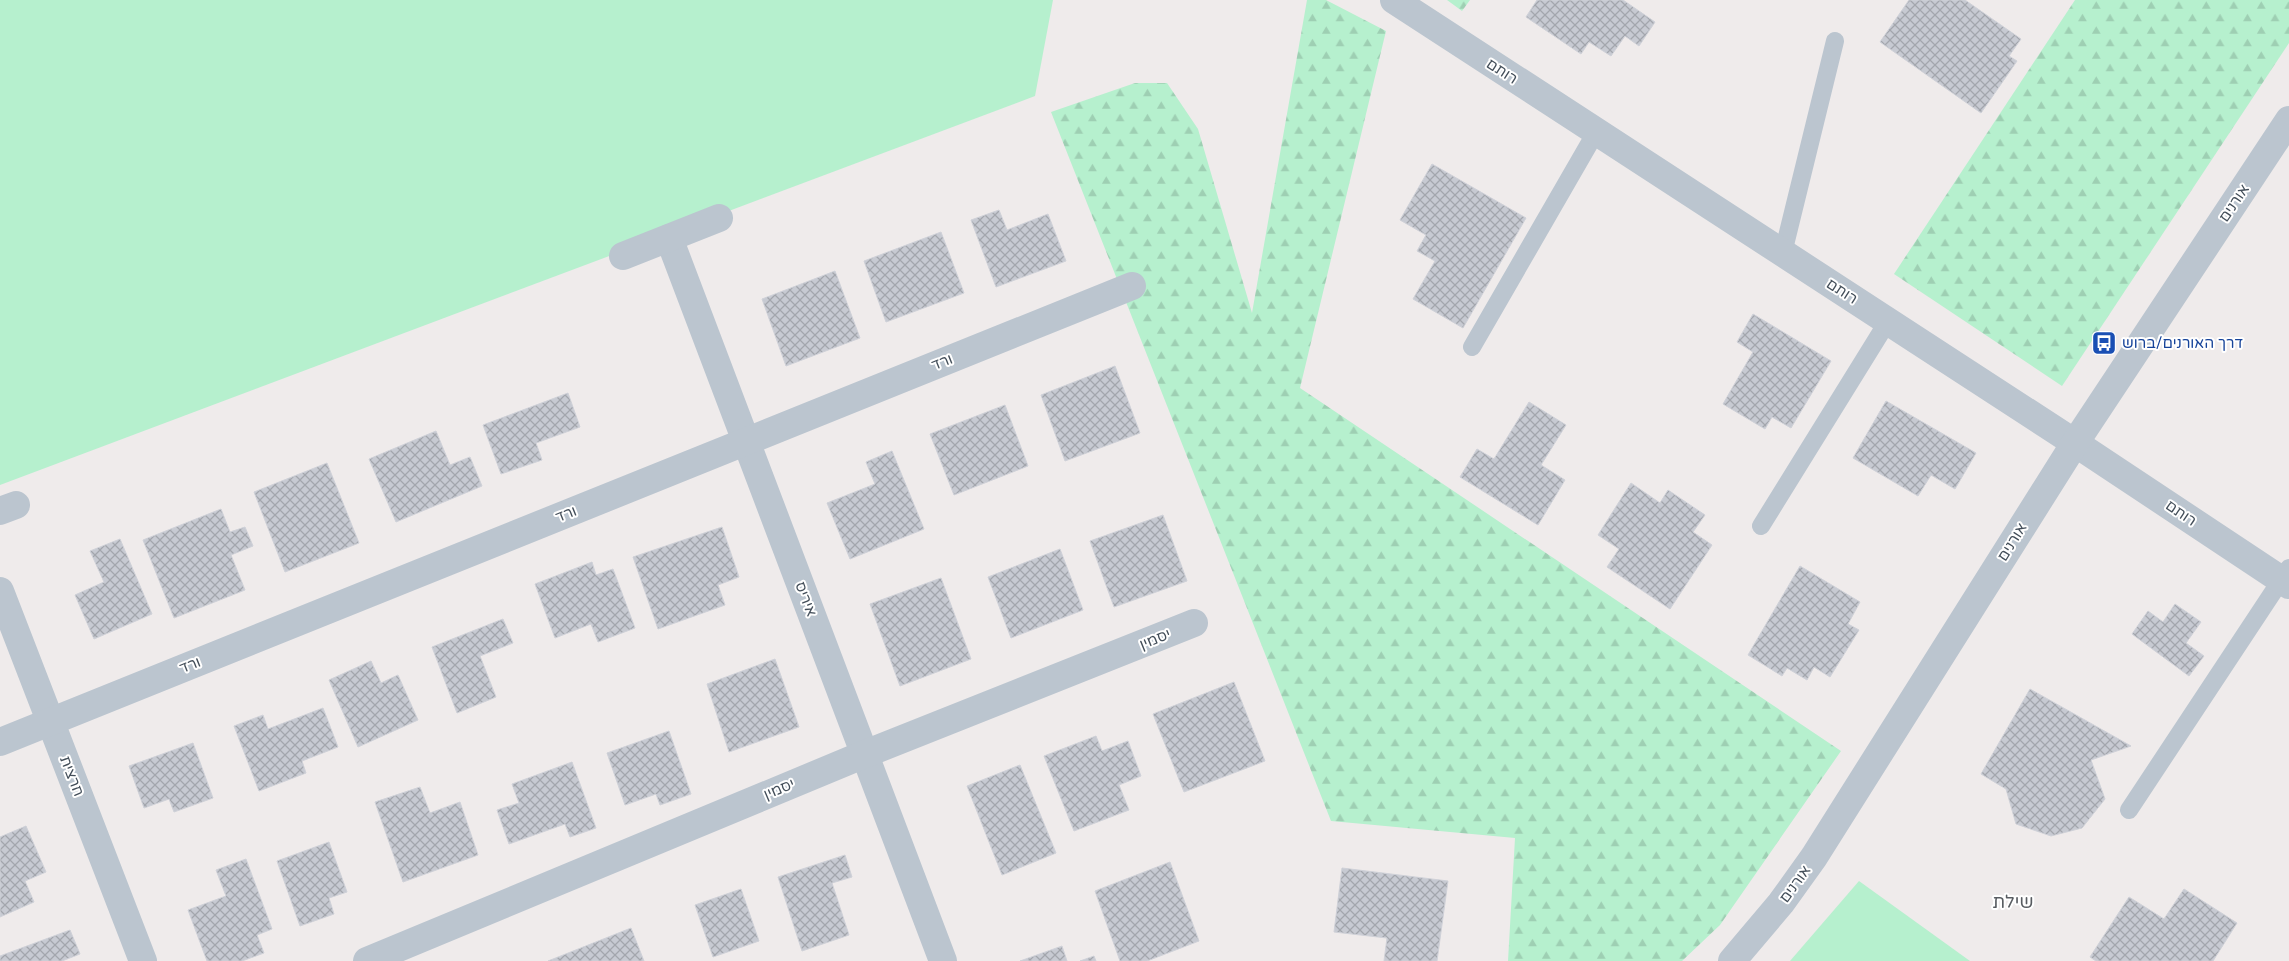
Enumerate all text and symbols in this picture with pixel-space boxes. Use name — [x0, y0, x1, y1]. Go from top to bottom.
street label: רותם — [1483, 54, 1521, 88]
street label: אורנים — [2215, 181, 2253, 225]
street label: רותם — [1823, 274, 1861, 308]
bus stop icon: דרך האורנים/ברוש — [2091, 330, 2117, 356]
place label: דרך האורנים/ברוש — [2122, 334, 2243, 352]
street label: ורד — [929, 350, 955, 374]
street label: רותם — [2162, 496, 2200, 530]
street label: ורד — [553, 502, 579, 526]
street label: אורנים — [1993, 519, 2031, 564]
street label: איריס — [791, 579, 821, 619]
street label: יסמין — [1137, 625, 1173, 653]
street label: ורד — [177, 653, 203, 677]
street label: חרצית — [56, 753, 88, 799]
street label: יסמין — [761, 774, 797, 804]
street label: אורנים — [1775, 862, 1815, 906]
district label: שילת — [1993, 891, 2033, 913]

